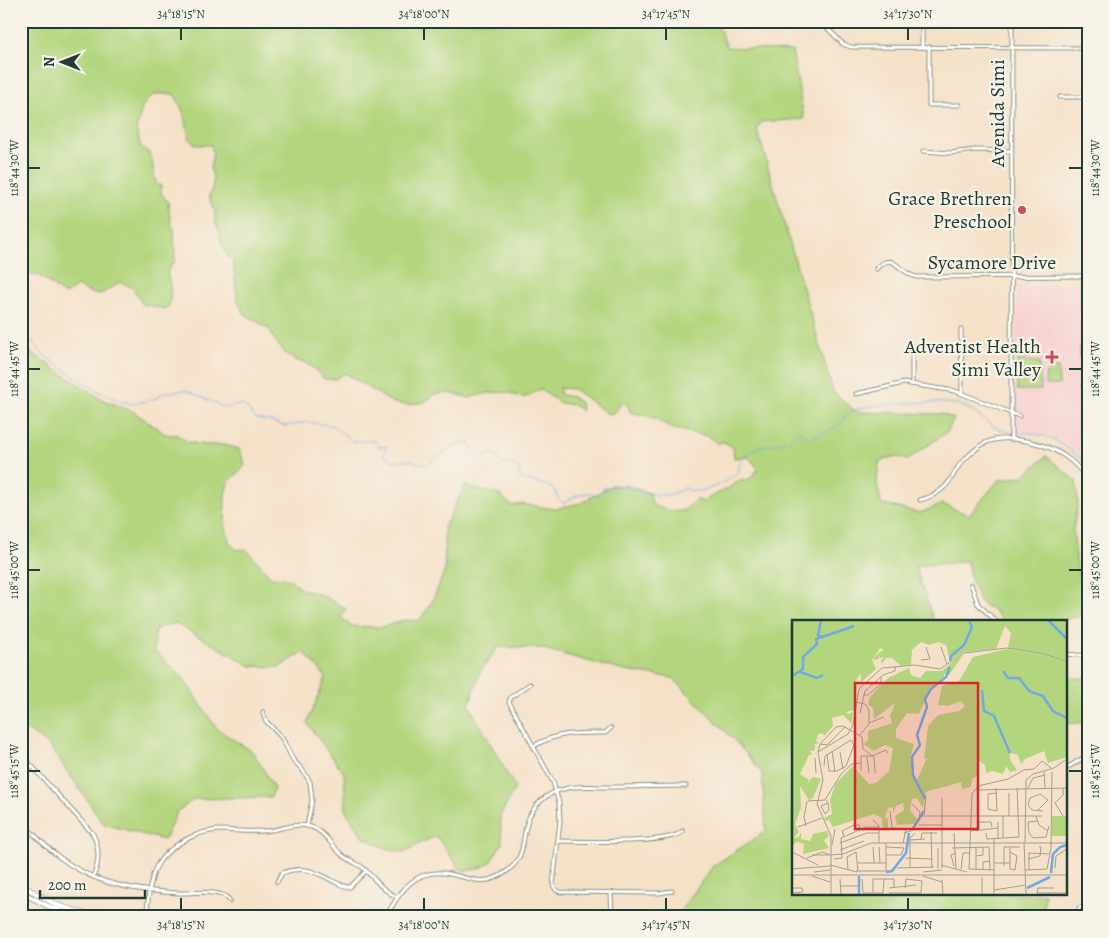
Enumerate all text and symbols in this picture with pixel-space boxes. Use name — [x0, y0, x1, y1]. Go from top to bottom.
text: 34°18'15"N — [157, 6, 205, 22]
text: 34°18'00"N — [398, 6, 450, 22]
text: 34°17'45"N — [642, 6, 690, 22]
text: 34°17'30"N — [884, 6, 933, 22]
north arrow — [38, 38, 88, 88]
text: N — [40, 57, 59, 67]
street label: Avenida Simi — [984, 59, 1011, 168]
text: 118°44'30"W — [6, 139, 22, 196]
text: 118°44'30"W — [1087, 139, 1103, 196]
place label: Grace Brethren Preschool — [888, 185, 1012, 235]
marker: Grace Brethren Preschool — [1016, 204, 1028, 216]
street label: Sycamore Drive — [928, 249, 1056, 276]
place label: Adventist Health Simi Valley — [903, 333, 1042, 383]
text: 118°44'45"W — [6, 340, 22, 397]
text: 118°44'45"W — [1087, 340, 1103, 397]
marker: Adventist Health Simi Valley — [1045, 350, 1059, 364]
text: 118°45'00"W — [6, 540, 22, 599]
text: 118°45'00"W — [1087, 540, 1103, 599]
inset map — [792, 620, 1066, 896]
text: 118°45'15"W — [6, 743, 22, 798]
text: 118°45'15"W — [1087, 743, 1103, 798]
scale bar — [40, 868, 145, 900]
text: 200 m — [48, 875, 87, 895]
text: 34°18'15"N — [157, 917, 205, 933]
text: 34°18'00"N — [398, 917, 450, 933]
text: 34°17'45"N — [642, 917, 690, 933]
text: 34°17'30"N — [884, 917, 933, 933]

